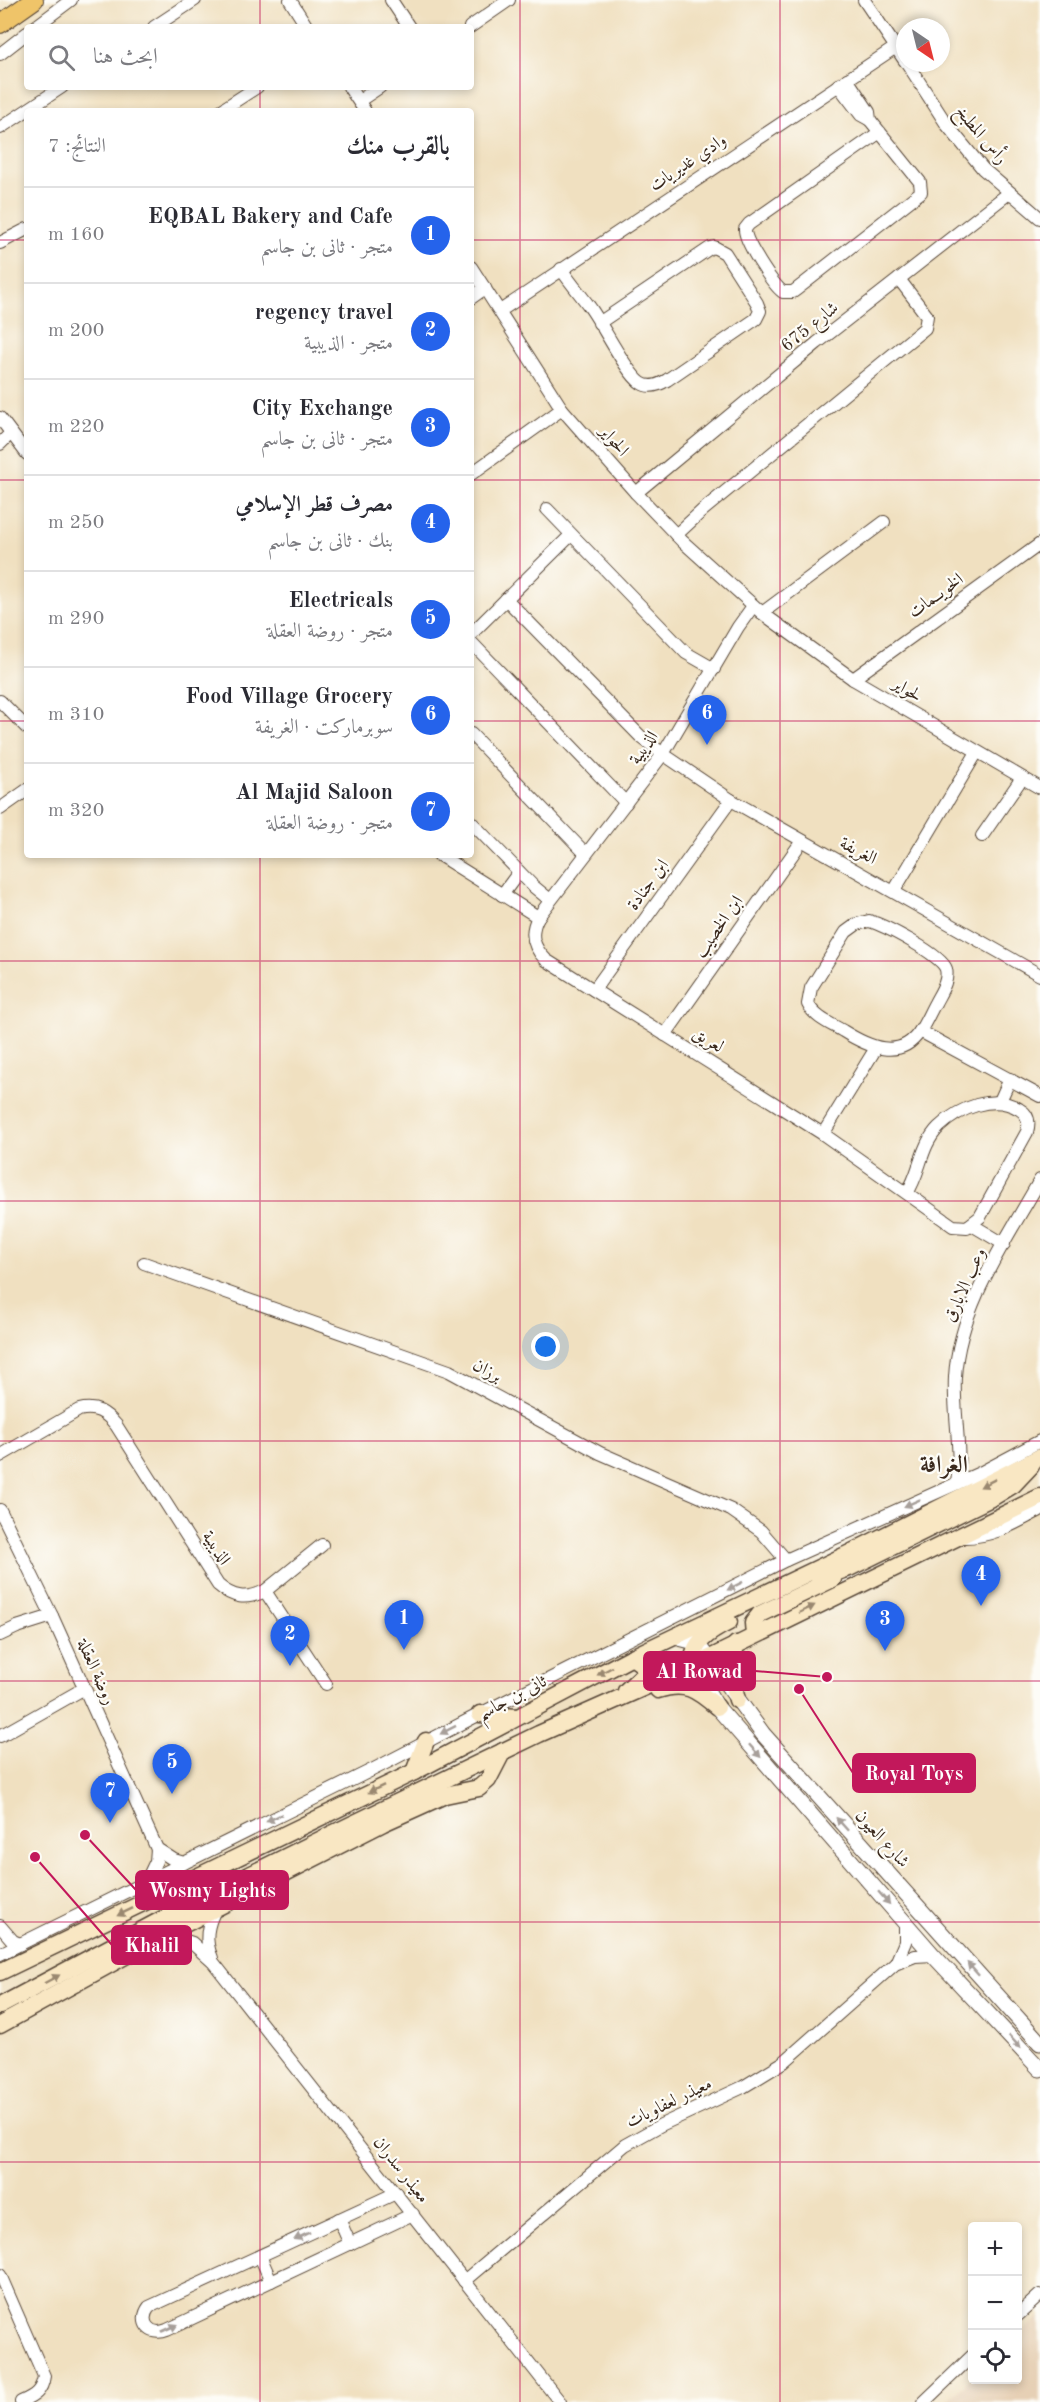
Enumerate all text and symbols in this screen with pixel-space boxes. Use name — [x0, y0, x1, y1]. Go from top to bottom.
north arrow — [896, 18, 950, 72]
search box — [24, 24, 474, 90]
icon: search — [45, 41, 78, 74]
text: ابحث هنا — [93, 46, 158, 68]
street label: رأس المطبخ — [947, 99, 1014, 172]
street label: وادي غديريات — [646, 131, 732, 199]
text: بالقرب منك — [347, 134, 450, 160]
text: النتائج: 7 — [48, 137, 106, 157]
text: EQBAL Bakery and Cafe — [148, 206, 393, 228]
text: 160 m — [48, 225, 104, 245]
text: 1 — [425, 225, 436, 245]
text: متجر · ثانى بن جاسم — [260, 238, 393, 258]
street label: شارع 675 — [778, 299, 845, 359]
text: regency travel — [255, 302, 393, 324]
text: 200 m — [48, 321, 104, 341]
text: 2 — [425, 321, 436, 341]
text: متجر · الذيبية — [304, 334, 393, 354]
text: City Exchange — [252, 398, 393, 420]
text: 220 m — [48, 417, 104, 437]
text: 3 — [425, 417, 436, 437]
street label: الحواير — [594, 421, 632, 460]
text: متجر · ثانى بن جاسم — [260, 430, 393, 450]
text: مصرف قطر الإسلامي — [235, 494, 393, 516]
text: 250 m — [48, 513, 104, 533]
text: 4 — [425, 513, 436, 533]
text: بنك · ثانى بن جاسم — [267, 532, 393, 552]
street label: الخويــمات — [905, 570, 967, 623]
text: Electricals — [289, 590, 393, 612]
text: 290 m — [48, 609, 104, 629]
text: 5 — [425, 609, 436, 629]
text: متجر · روضة العقلة — [267, 622, 393, 642]
street label: لحواير — [887, 674, 925, 706]
text: Food Village Grocery — [185, 686, 393, 708]
pin: 6 — [688, 696, 726, 745]
text: 310 m — [48, 705, 104, 725]
text: 6 — [425, 705, 436, 725]
text: سوبرماركت · الغريفة — [255, 718, 393, 738]
street label: الذيبية — [626, 728, 663, 769]
text: Al Majid Saloon — [235, 782, 393, 804]
text: 320 m — [48, 801, 104, 821]
text: 7 — [425, 801, 436, 821]
text: متجر · روضة العقلة — [267, 814, 393, 834]
street label: الغريفة — [836, 834, 880, 870]
street label: ابن جنادة — [624, 856, 673, 914]
street label: ابن الخصيب — [691, 893, 748, 962]
street label: لعريق — [688, 1024, 727, 1058]
street label: وعب الابارق — [941, 1245, 991, 1326]
your location — [531, 1332, 560, 1361]
street label: برزان — [469, 1356, 504, 1387]
district label: الغرافة — [920, 1453, 968, 1479]
one-way arrow — [979, 1479, 996, 1488]
one-way arrow — [903, 1499, 920, 1508]
street label: الذيبية — [198, 1528, 234, 1569]
pin: 4 — [962, 1556, 1000, 1606]
one-way arrow — [726, 1580, 744, 1590]
pin: 1 — [384, 1600, 424, 1650]
pin: 3 — [866, 1602, 904, 1651]
one-way arrow — [798, 1604, 815, 1614]
pin: 2 — [270, 1616, 310, 1666]
street label: روضة العقلة — [72, 1635, 118, 1708]
callout: Al Rowad — [644, 1652, 755, 1690]
text: Al Rowad — [656, 1663, 743, 1683]
one-way arrow — [597, 1666, 614, 1676]
street label: ثانى بن جاسم — [474, 1672, 554, 1731]
one-way arrow — [440, 1725, 457, 1735]
one-way arrow — [748, 1743, 761, 1758]
pin: 5 — [152, 1744, 192, 1794]
callout: Royal Toys — [853, 1754, 975, 1792]
text: Royal Toys — [865, 1765, 963, 1785]
pin: 7 — [90, 1774, 130, 1823]
one-way arrow — [368, 1785, 385, 1794]
street label: شارع العيون — [848, 1807, 912, 1875]
one-way arrow — [266, 1813, 283, 1822]
one-way arrow — [836, 1817, 849, 1832]
callout: Wosmy Lights — [136, 1871, 288, 1909]
text: Wosmy Lights — [148, 1882, 276, 1902]
one-way arrow — [877, 1890, 890, 1905]
one-way arrow — [117, 1907, 134, 1916]
callout: Khalil — [112, 1926, 191, 1964]
text: Khalil — [125, 1937, 180, 1957]
one-way arrow — [966, 1962, 980, 1976]
one-way arrow — [43, 1974, 60, 1984]
one-way arrow — [1008, 2035, 1022, 2050]
street label: معيذر لعفاويات — [623, 2075, 715, 2132]
street label: معيذر سدران — [369, 2133, 432, 2207]
map controls — [968, 2222, 1022, 2384]
button: + — [968, 2222, 1022, 2276]
one-way arrow — [293, 2232, 310, 2241]
button: − — [968, 2276, 1022, 2330]
one-way arrow — [161, 2324, 178, 2333]
button: locate — [968, 2330, 1022, 2384]

